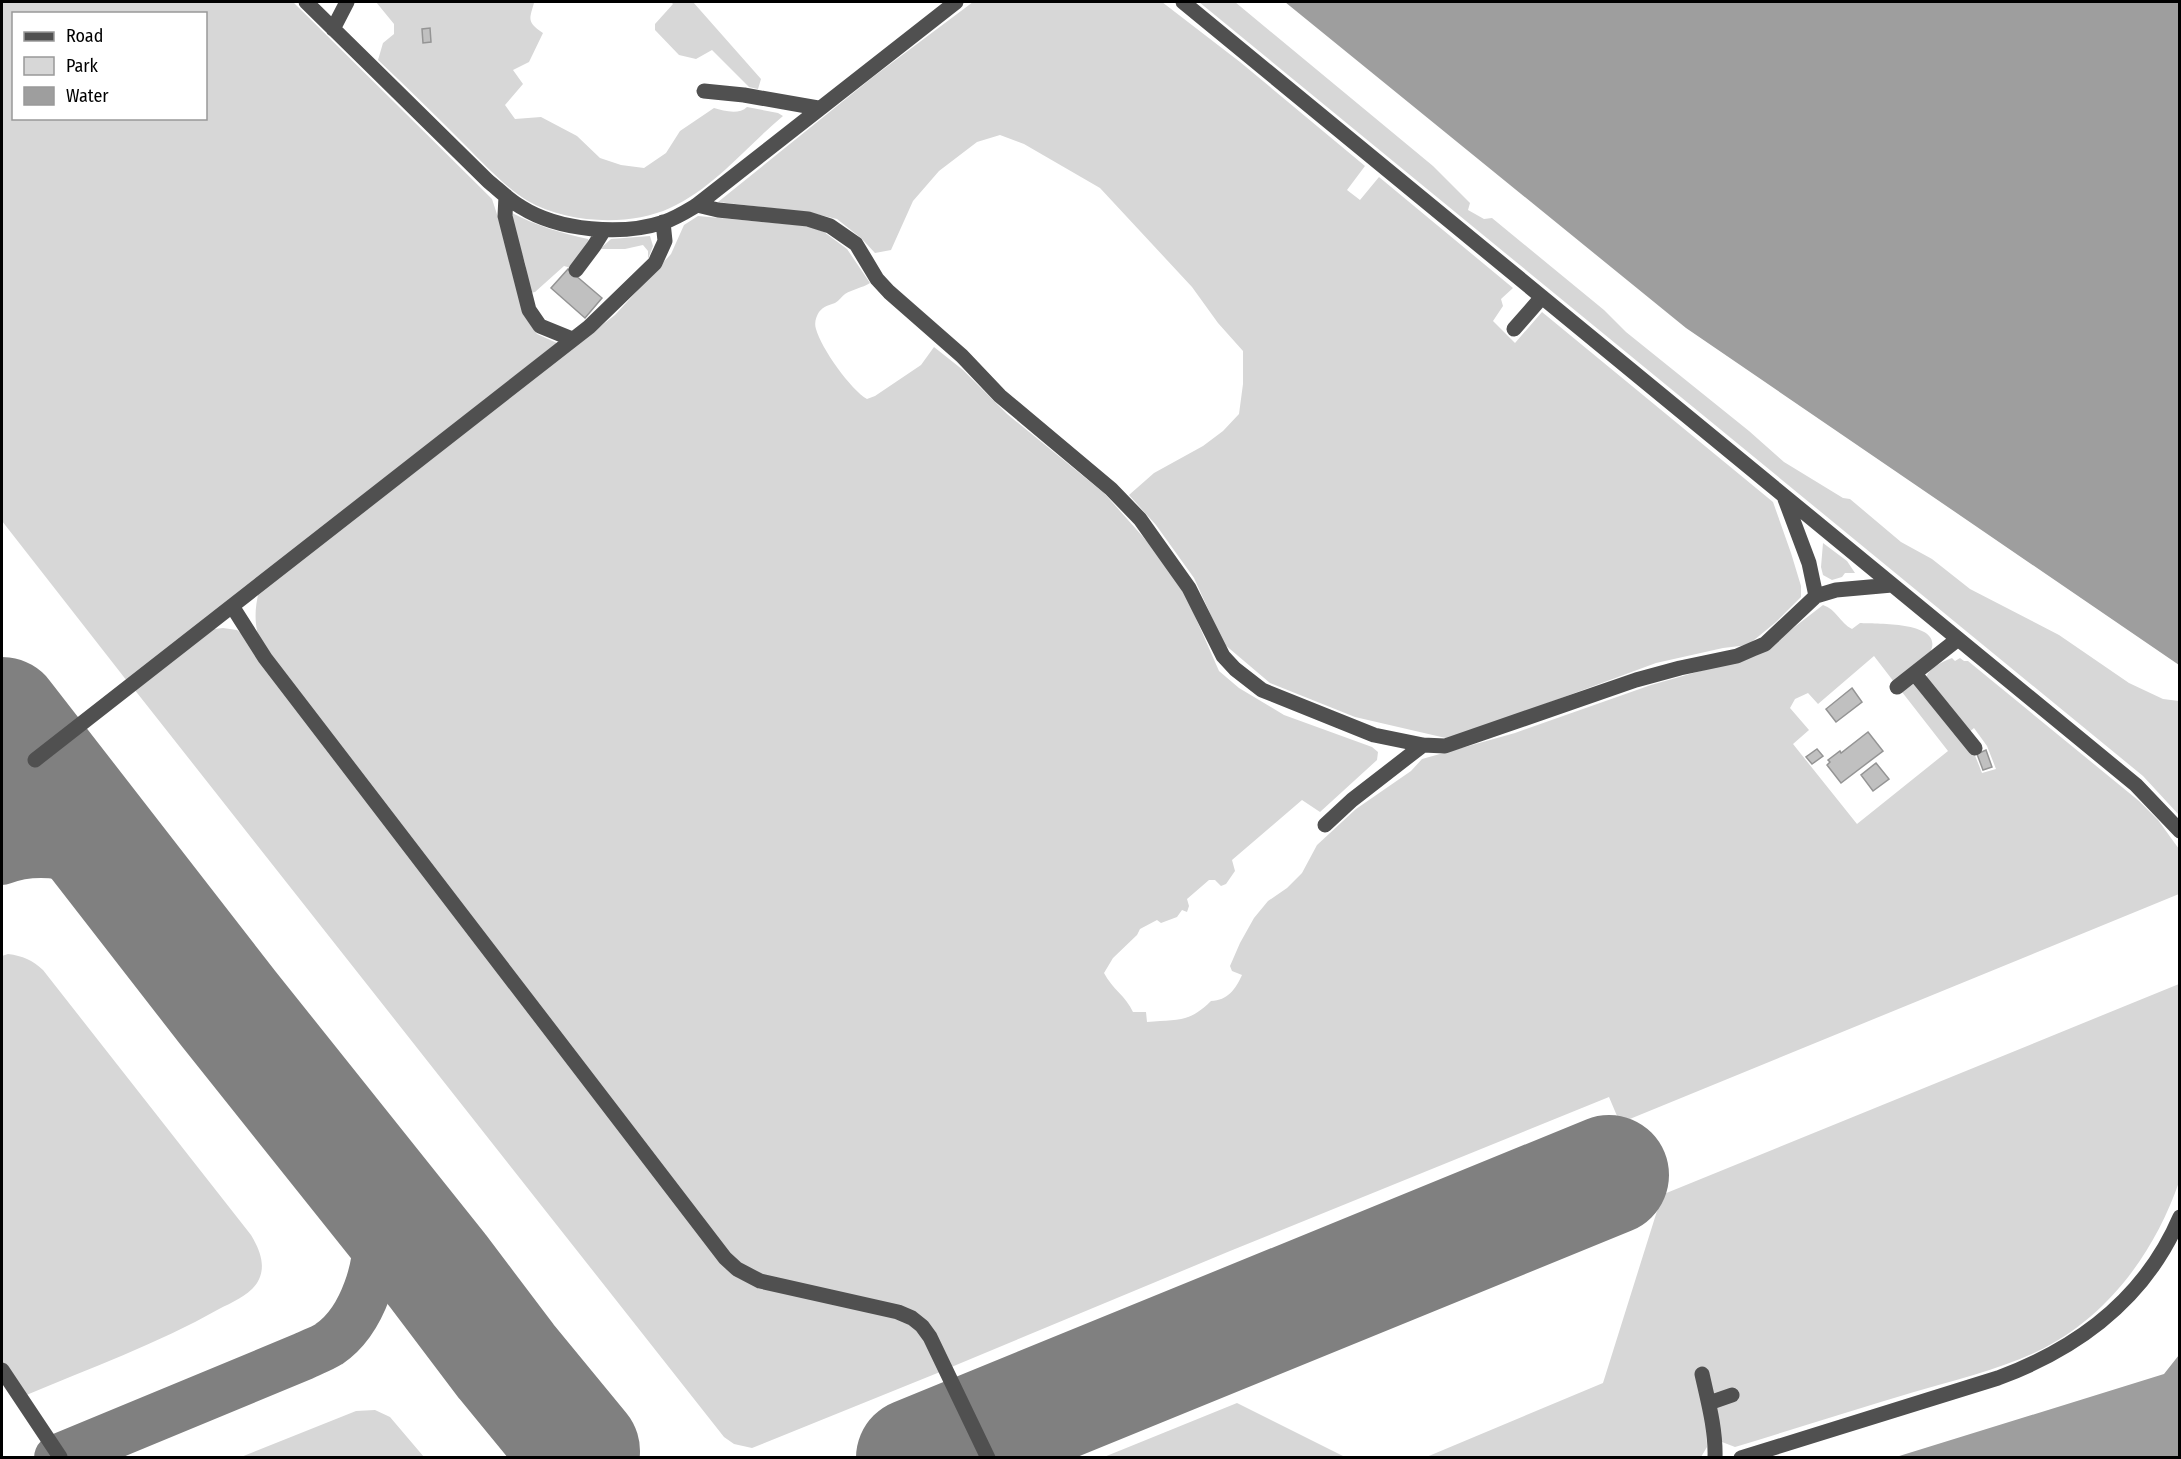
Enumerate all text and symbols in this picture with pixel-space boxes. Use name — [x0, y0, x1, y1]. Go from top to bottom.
legend — [12, 12, 207, 120]
text: Road — [66, 25, 103, 47]
text: Park — [66, 55, 99, 77]
text: Water — [66, 85, 109, 107]

